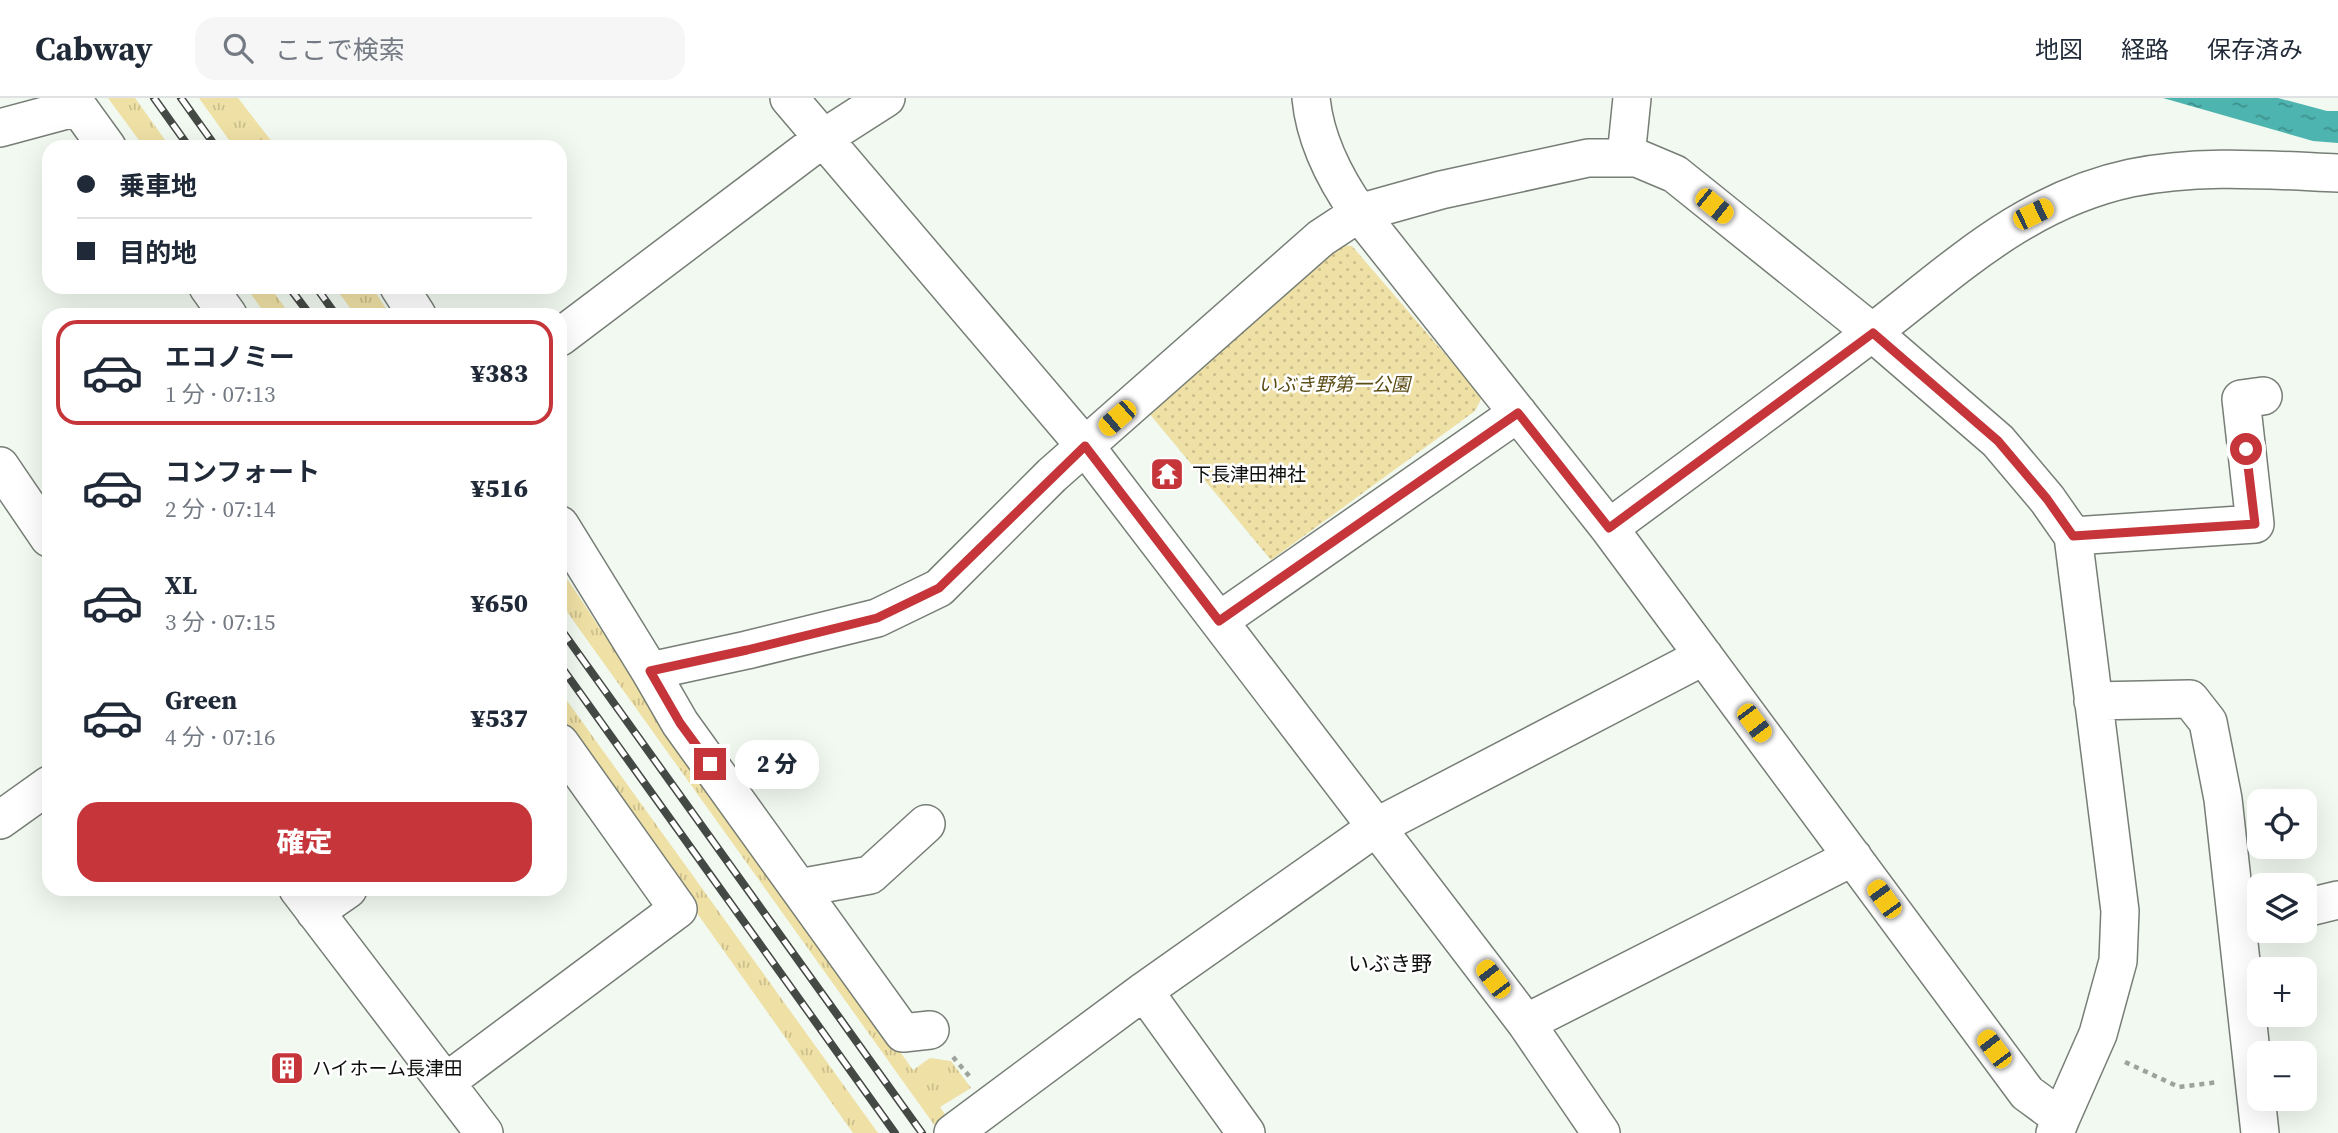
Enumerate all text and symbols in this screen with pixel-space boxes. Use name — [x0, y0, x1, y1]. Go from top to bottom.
search box — [195, 17, 685, 80]
text: Cabway — [35, 26, 153, 71]
icon: search — [219, 29, 257, 67]
text: ここで検索 — [275, 32, 405, 68]
text: 地図 — [2035, 33, 2083, 66]
text: 経路 — [2121, 33, 2169, 66]
text: 保存済み — [2207, 33, 2303, 66]
text: 乗車地 — [119, 168, 197, 204]
car — [1692, 185, 1737, 227]
car — [2010, 195, 2057, 233]
text: 目的地 — [119, 235, 197, 271]
text: エコノミー — [165, 339, 295, 375]
icon: car — [81, 341, 144, 404]
text: ¥383 — [471, 355, 528, 391]
park label: いぶき野第一公園 — [1258, 371, 1413, 397]
text: 1 分 · 07:13 — [165, 378, 275, 410]
car — [1095, 396, 1140, 440]
route start — [2230, 433, 2262, 465]
text: コンフォート — [165, 454, 320, 490]
temple icon: 下長津田神社 — [1148, 455, 1186, 493]
icon: car — [81, 456, 144, 519]
place label: 下長津田神社 — [1192, 461, 1306, 487]
text: ¥516 — [471, 470, 528, 506]
text: 2 分 · 07:14 — [165, 493, 275, 525]
text: XL — [165, 567, 197, 603]
icon: car — [81, 571, 144, 634]
text: ¥650 — [471, 585, 528, 621]
text: 3 分 · 07:15 — [165, 606, 275, 638]
text: Green — [165, 682, 237, 718]
icon: car — [81, 686, 144, 749]
text: ¥537 — [471, 700, 528, 736]
car — [1733, 700, 1776, 746]
text: 4 分 · 07:16 — [165, 721, 275, 753]
callout: 2 分 — [734, 740, 818, 788]
route end — [694, 748, 726, 780]
text: 2 分 — [757, 748, 797, 780]
map controls — [2247, 789, 2317, 1111]
button: locate — [2247, 789, 2317, 859]
button: 確定 — [77, 802, 532, 882]
button: layers — [2247, 873, 2317, 943]
car — [1864, 876, 1905, 922]
district label: いぶき野 — [1348, 949, 1432, 978]
car — [1472, 956, 1515, 1002]
button: + — [2247, 957, 2317, 1027]
car — [1973, 1026, 2016, 1072]
button: − — [2247, 1041, 2317, 1111]
building icon: ハイホーム長津田 — [268, 1049, 306, 1087]
place label: ハイホーム長津田 — [312, 1055, 463, 1081]

